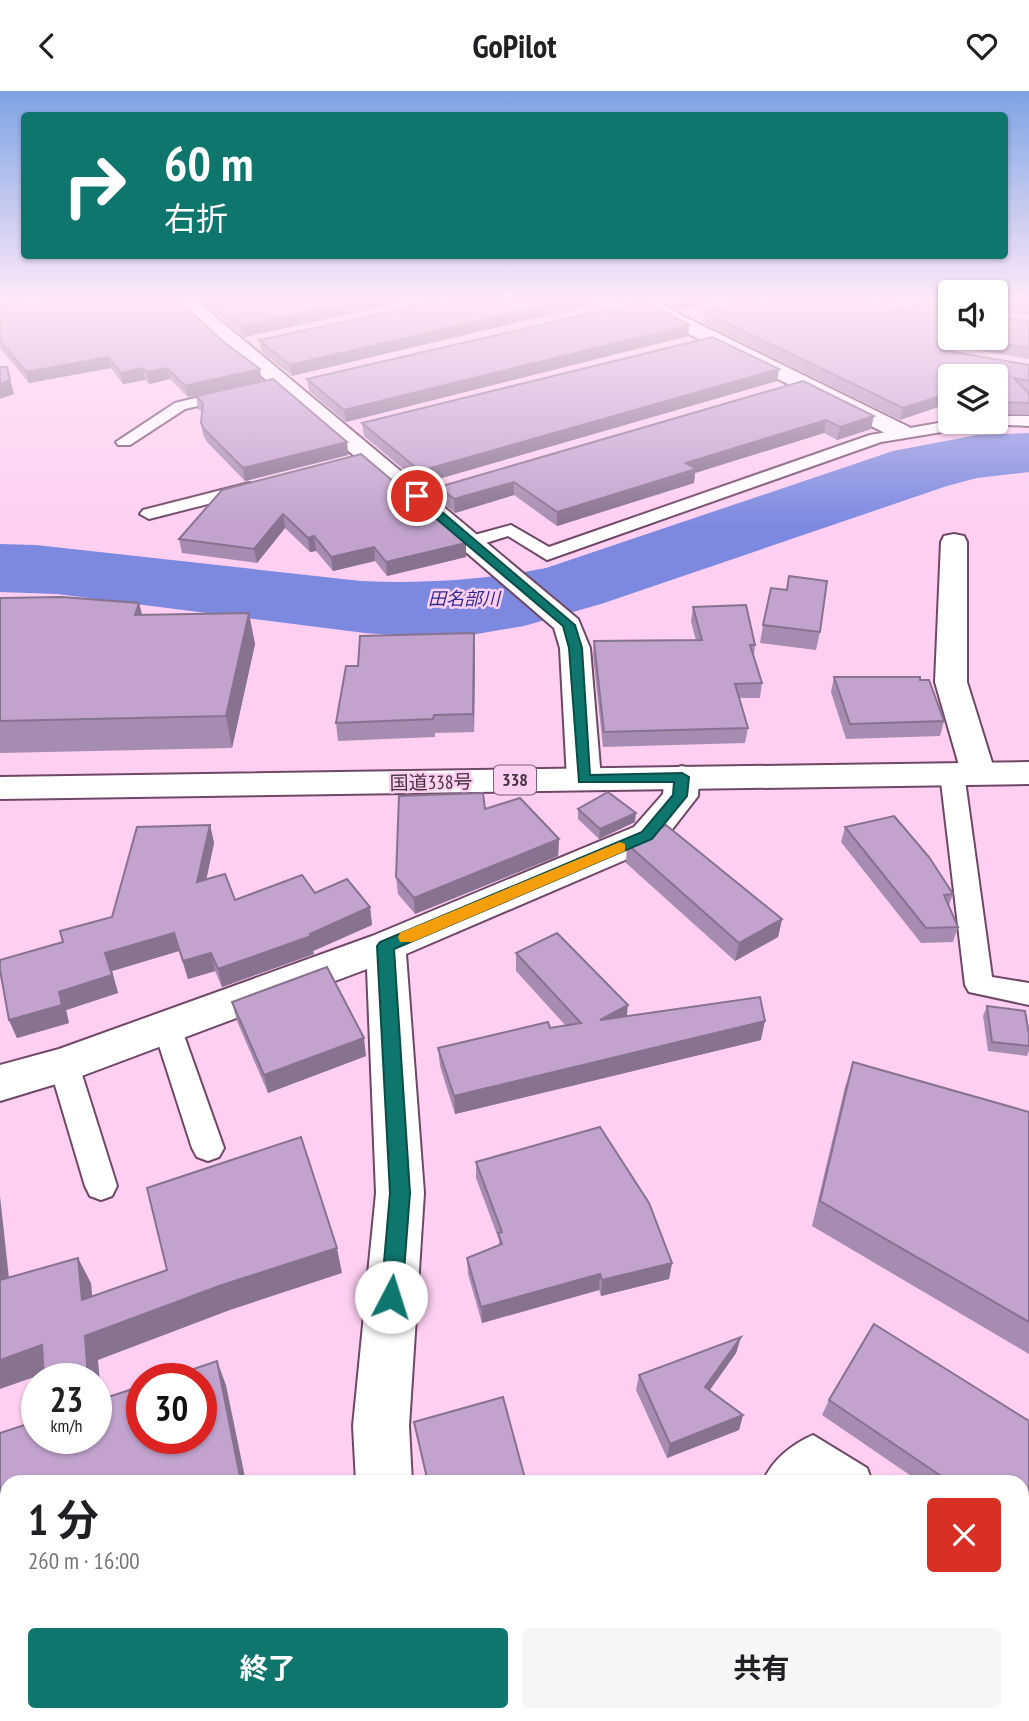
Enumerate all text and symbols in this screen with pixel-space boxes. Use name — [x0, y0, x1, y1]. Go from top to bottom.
text: GoPilot — [472, 25, 557, 67]
icon: back — [28, 27, 66, 65]
icon: heart — [963, 27, 1001, 65]
text: 60 m — [164, 131, 253, 195]
icon: right — [49, 140, 140, 231]
text: 右折 — [164, 197, 228, 239]
map controls — [938, 280, 1008, 434]
button: sound — [938, 280, 1008, 350]
button: layers — [938, 364, 1008, 434]
pin — [387, 466, 447, 526]
icon: arrive — [398, 477, 436, 515]
water label: 田名部川 — [428, 587, 502, 610]
road number: 338 — [494, 765, 536, 795]
street label: 国道338号 — [389, 769, 473, 795]
position arrow — [354, 1260, 428, 1334]
speed limit sign: 30 — [126, 1363, 217, 1454]
text: 23 — [50, 1376, 83, 1422]
text: km/h — [51, 1414, 82, 1437]
text: 1 分 — [28, 1492, 99, 1547]
button: close — [927, 1498, 1001, 1572]
text: 260 m · 16:00 — [28, 1546, 140, 1575]
button: 終了 — [28, 1628, 508, 1708]
button: 共有 — [522, 1628, 1001, 1708]

